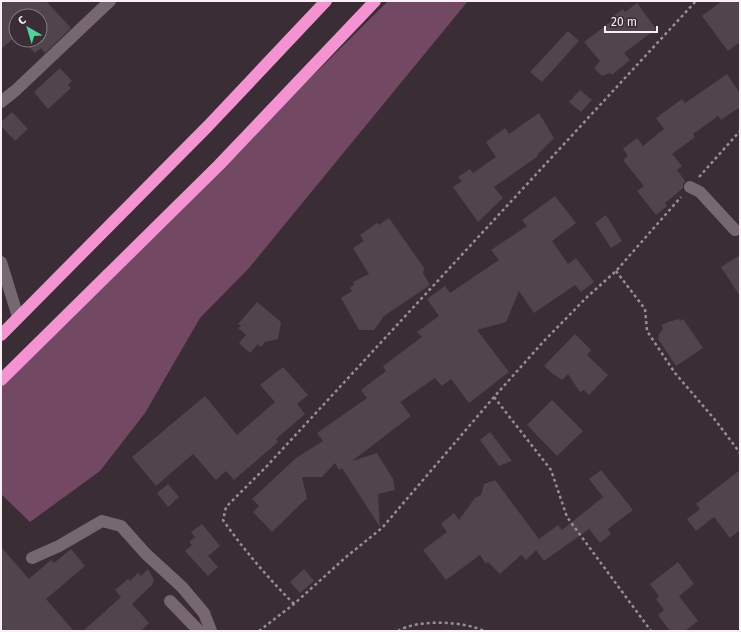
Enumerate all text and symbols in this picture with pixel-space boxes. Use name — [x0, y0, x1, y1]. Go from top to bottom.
north arrow — [8, 8, 48, 48]
scale bar — [605, 8, 657, 34]
text: С — [16, 13, 29, 28]
text: 20 m — [611, 15, 637, 29]

